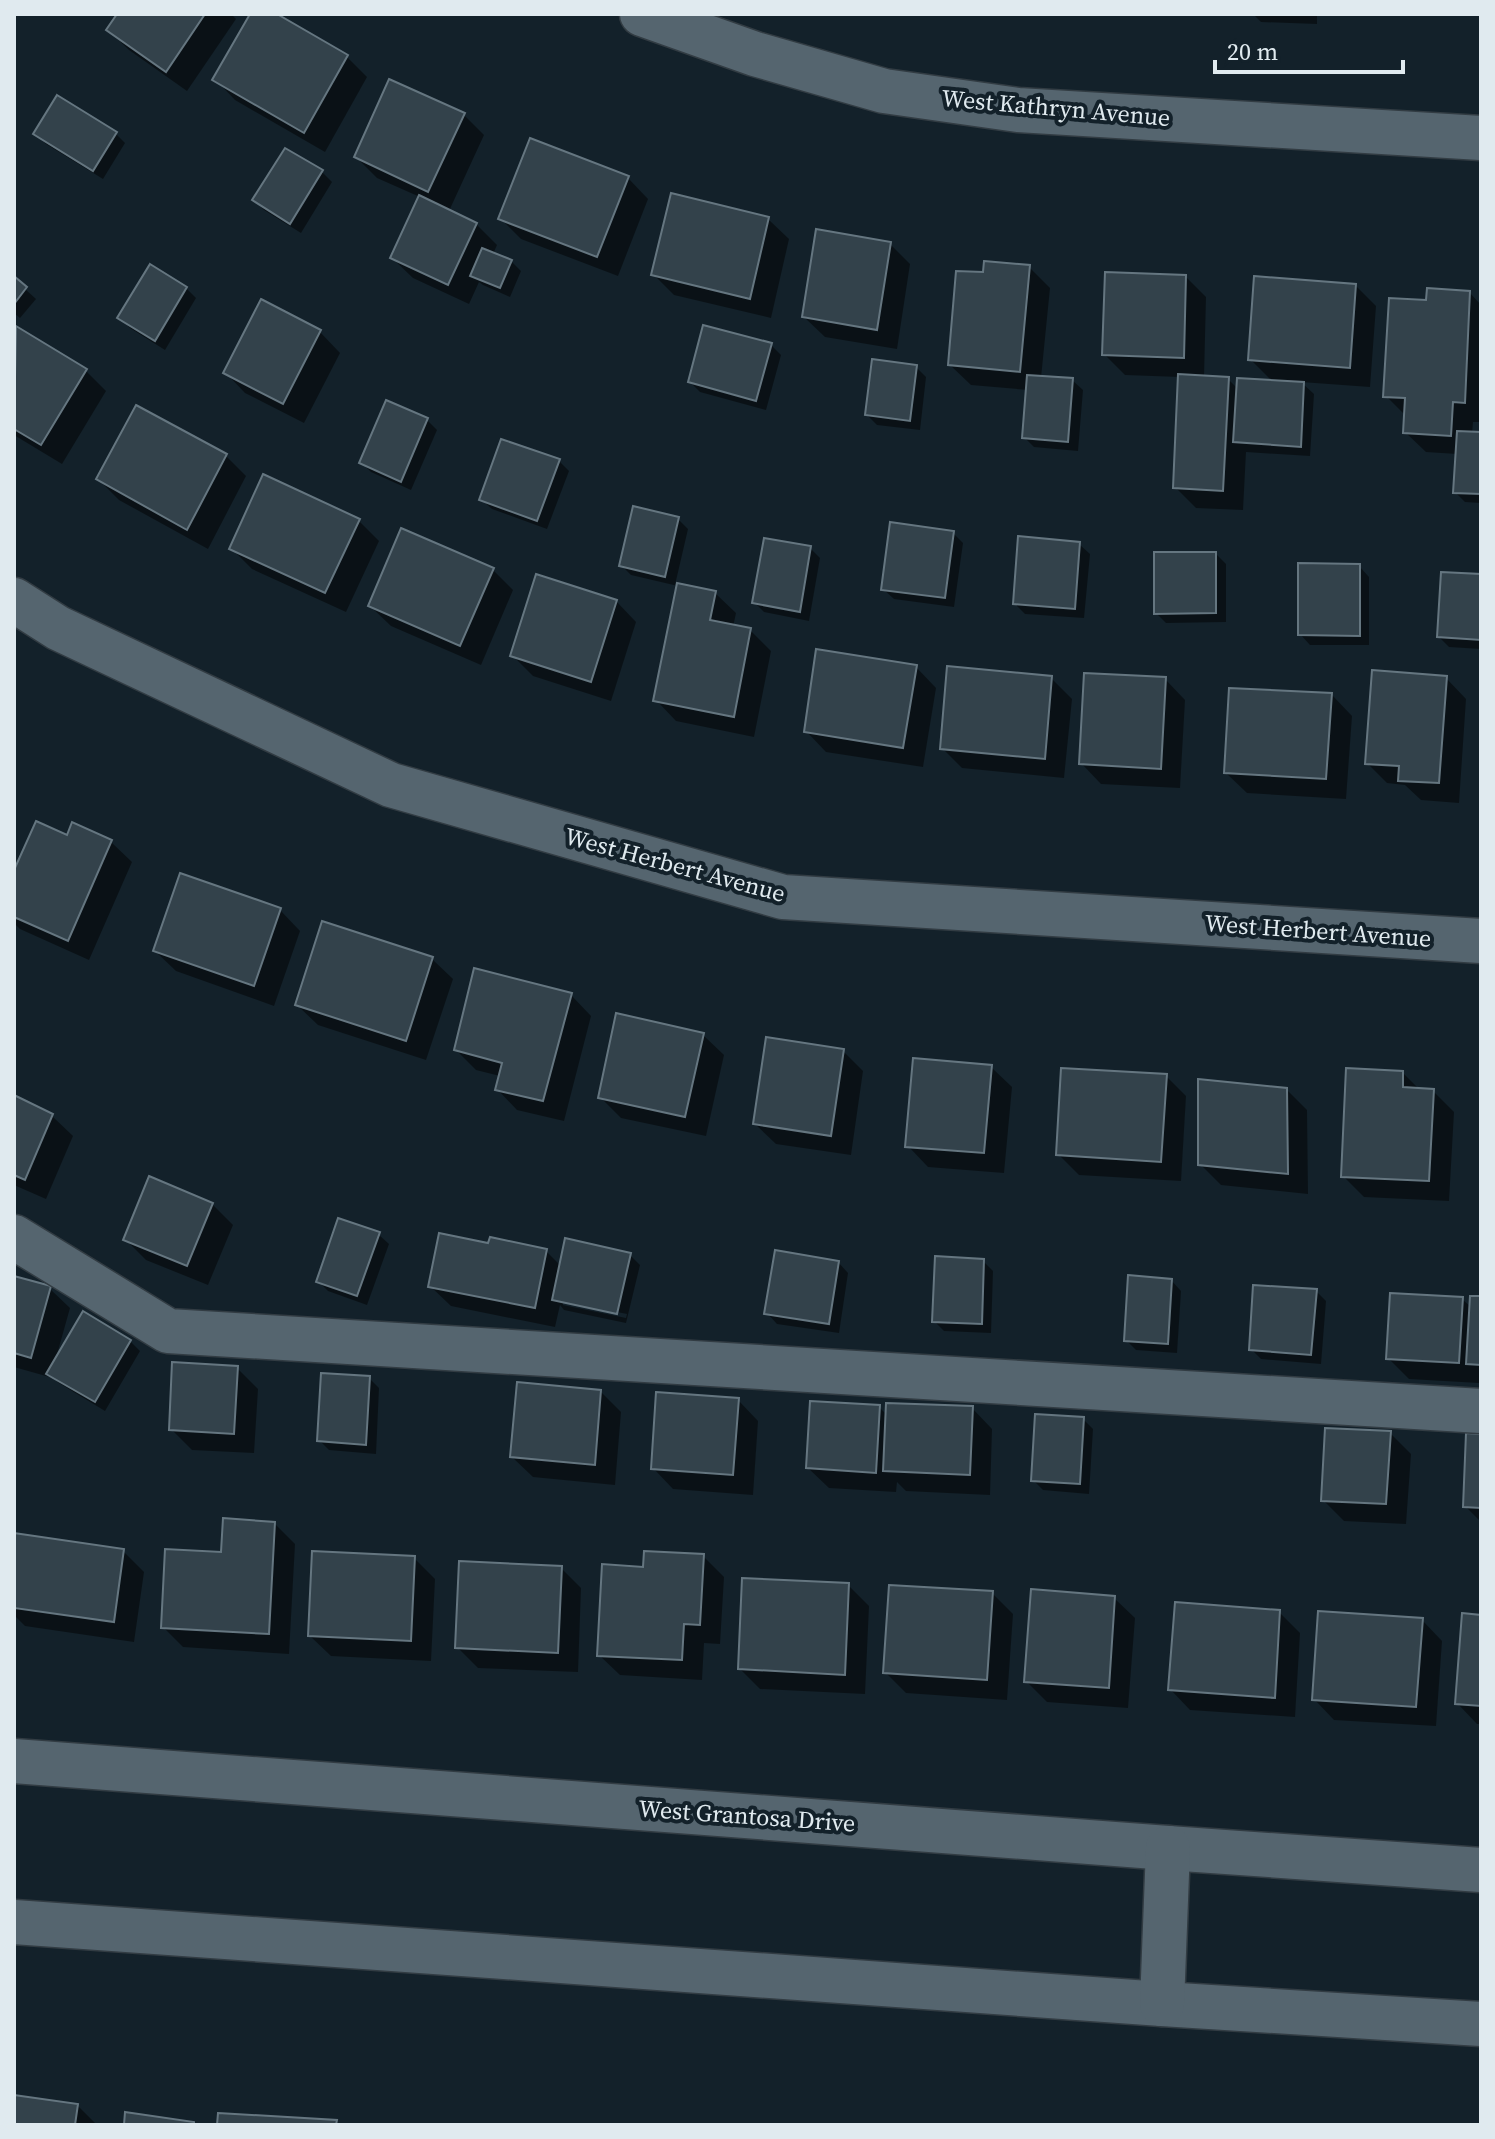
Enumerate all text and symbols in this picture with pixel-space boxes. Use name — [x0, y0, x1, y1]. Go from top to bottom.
scale bar — [1215, 24, 1403, 74]
text: 20 m — [1227, 35, 1278, 68]
street label: West Kathryn Avenue — [940, 81, 1172, 134]
street label: West Herbert Avenue — [561, 819, 789, 910]
street label: West Herbert Avenue — [1204, 906, 1432, 955]
street label: West Grantosa Drive — [638, 1791, 857, 1840]

